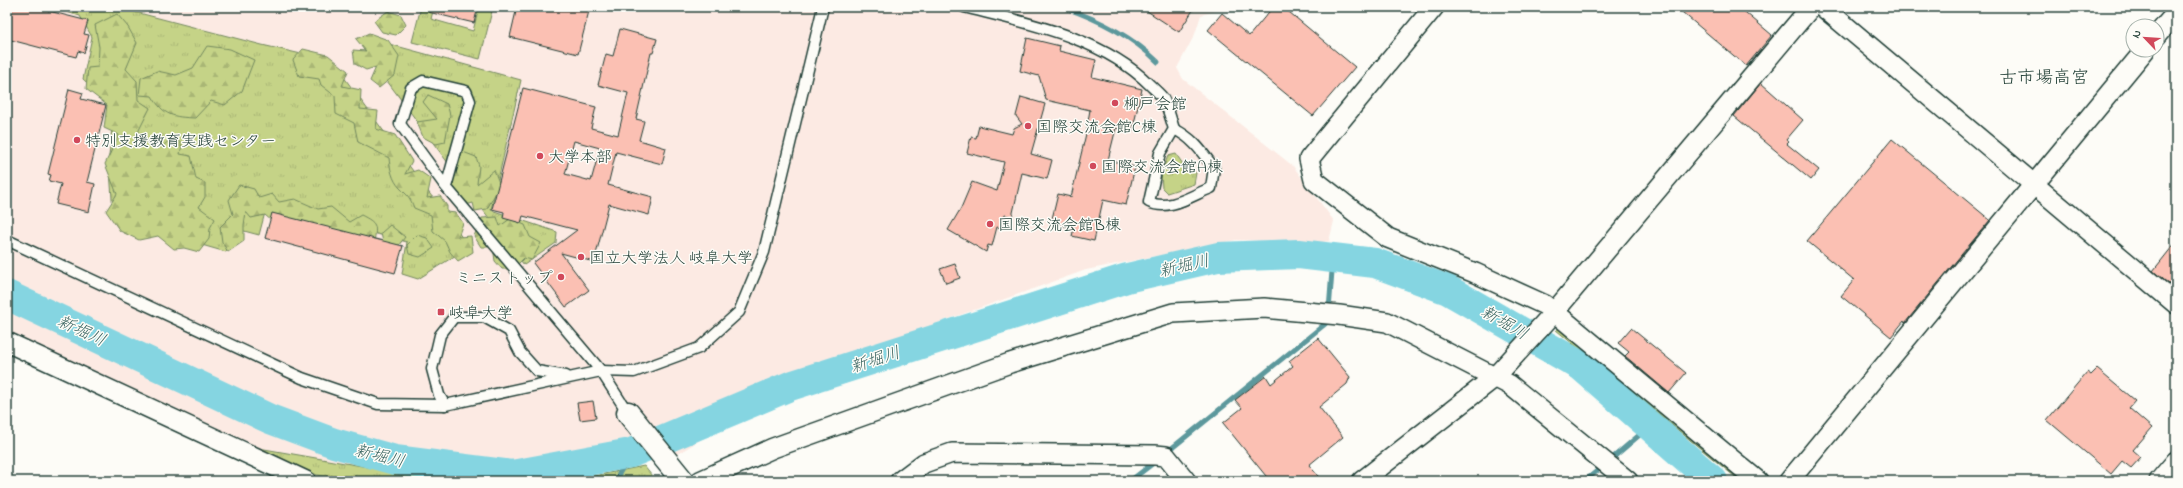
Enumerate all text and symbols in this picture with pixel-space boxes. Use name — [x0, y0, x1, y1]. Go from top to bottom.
north arrow — [2125, 18, 2165, 58]
text: N — [2128, 27, 2146, 41]
district label: 古市場高宮 — [1999, 66, 2089, 92]
place label: 柳戸会館 — [1123, 93, 1187, 117]
marker: 柳戸会館 — [1110, 98, 1120, 108]
place label: 国際交流会館C棟 — [1036, 116, 1157, 140]
marker: 国際交流会館C棟 — [1023, 121, 1033, 131]
place label: 特別支援教育実践センター — [85, 130, 276, 154]
marker: 特別支援教育実践センター — [72, 135, 82, 145]
place label: 大学本部 — [548, 146, 612, 170]
marker: 大学本部 — [535, 151, 545, 161]
place label: 国際交流会館A棟 — [1101, 156, 1223, 180]
marker: 国際交流会館A棟 — [1088, 161, 1098, 171]
place label: 国際交流会館B棟 — [998, 214, 1121, 238]
marker: 国際交流会館B棟 — [985, 219, 995, 229]
place label: 国立大学法人 岐阜大学 — [589, 247, 753, 271]
water label: 新堀川 — [1157, 249, 1212, 284]
marker: 国立大学法人 岐阜大学 — [576, 252, 586, 262]
place label: ミニストップ — [455, 267, 553, 291]
marker: ミニストップ — [556, 272, 566, 282]
water label: 新堀川 — [1476, 300, 1533, 347]
place label: 岐阜大学 — [449, 302, 513, 326]
marker: 岐阜大学 — [436, 307, 446, 317]
water label: 新堀川 — [53, 309, 110, 353]
water label: 新堀川 — [847, 341, 904, 380]
water label: 新堀川 — [352, 438, 407, 475]

